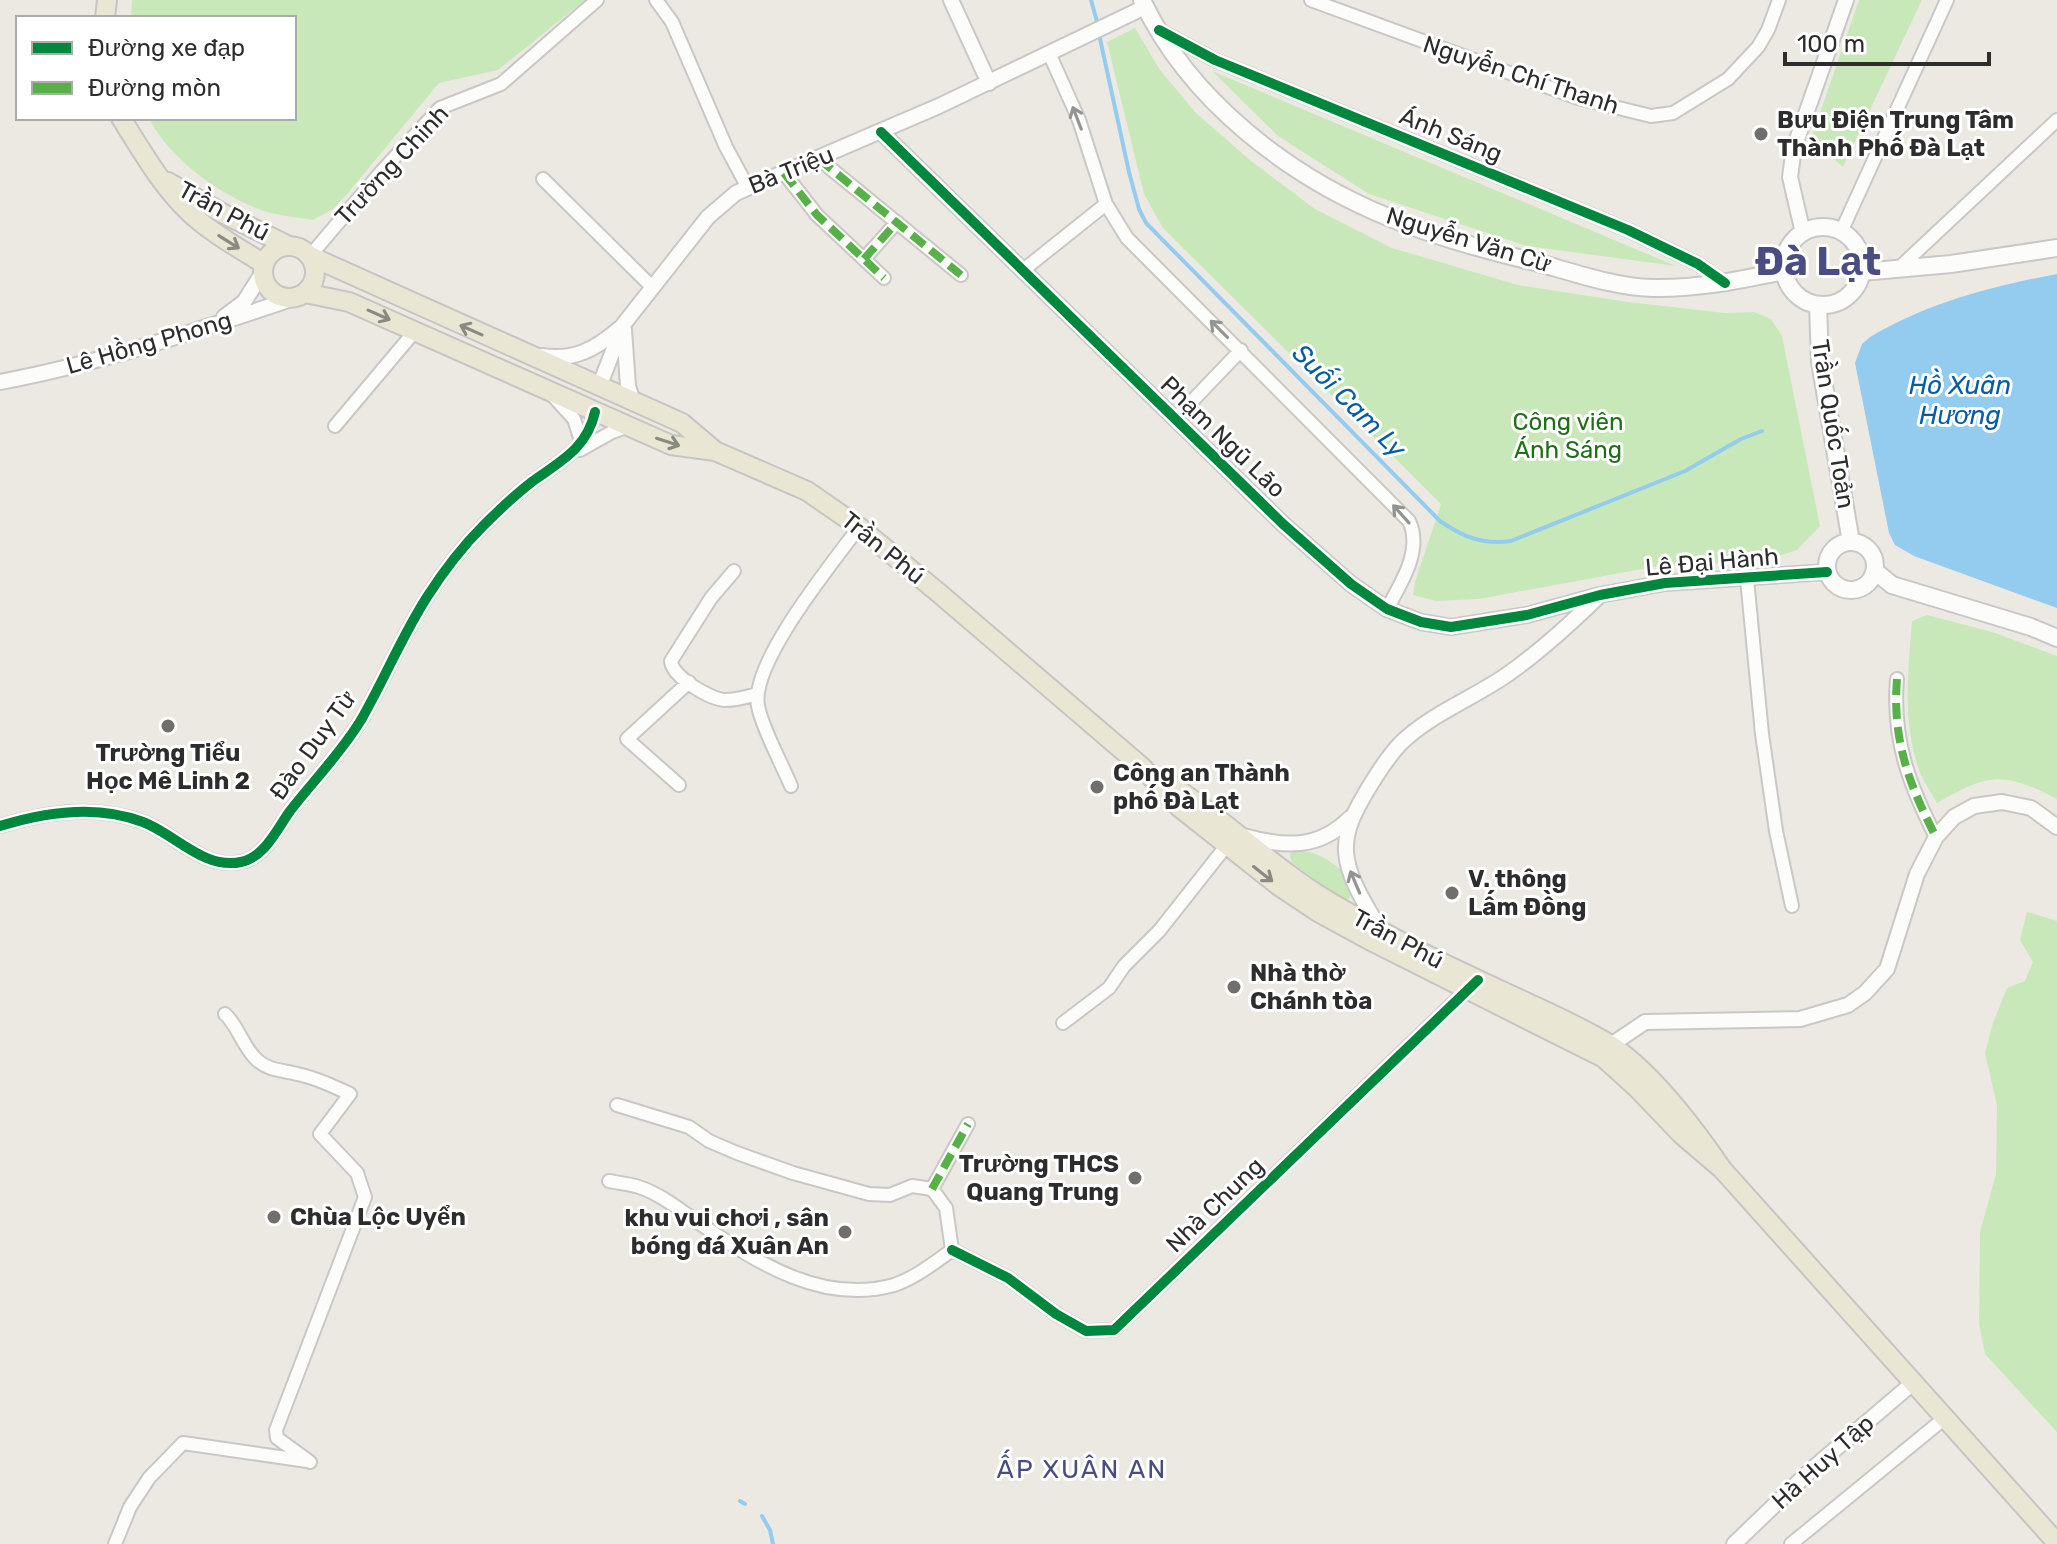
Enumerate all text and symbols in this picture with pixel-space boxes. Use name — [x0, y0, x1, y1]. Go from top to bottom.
legend — [16, 16, 296, 120]
scale bar — [1785, 16, 1989, 66]
street label: Nguyễn Chí Thanh — [1420, 30, 1622, 120]
text: 100 m — [1797, 30, 1865, 58]
text: Đường xe đạp — [88, 34, 245, 62]
text: Đường mòn — [88, 74, 221, 102]
street label: Trường Chinh — [330, 99, 454, 231]
street label: Ánh Sáng — [1396, 102, 1506, 168]
one-way arrow — [1069, 106, 1083, 131]
place label: Bưu Điện Trung Tâm Thành Phố Đà Lạt — [1777, 106, 2014, 162]
marker: Bưu Điện Trung Tâm Thành Phố Đà Lạt — [1752, 125, 1770, 143]
street label: Bà Triệu — [744, 140, 838, 200]
street label: Trần Phú — [174, 174, 275, 247]
street label: Nguyễn Văn Cừ — [1383, 201, 1555, 278]
one-way arrow — [217, 234, 240, 250]
district label: Đà Lạt — [1755, 238, 1881, 285]
street label: Lê Hồng Phong — [62, 304, 235, 380]
one-way arrow — [367, 308, 391, 323]
one-way arrow — [1209, 319, 1229, 338]
one-way arrow — [459, 322, 483, 337]
water label: Suối Cam Ly — [1286, 337, 1414, 465]
street label: Trần Quốc Toản — [1806, 337, 1862, 511]
water label: Hồ Xuân Hương — [1909, 368, 2011, 431]
street label: Phạm Ngũ Lão — [1155, 370, 1291, 504]
park label: Công viên Ánh Sáng — [1513, 408, 1623, 464]
one-way arrow — [655, 436, 680, 450]
street label: Trần Phú — [836, 504, 932, 590]
one-way arrow — [1393, 504, 1411, 524]
street label: Lê Đại Hành — [1644, 542, 1780, 582]
street label: Đào Duy Từ — [264, 685, 362, 805]
marker: Trường Tiểu Học Mê Linh 2 — [159, 717, 177, 735]
place label: Trường Tiểu Học Mê Linh 2 — [86, 739, 250, 795]
place label: Công an Thành phố Đà Lạt — [1113, 759, 1290, 815]
marker: Công an Thành phố Đà Lạt — [1088, 778, 1106, 796]
one-way arrow — [1252, 865, 1273, 882]
place label: V. thông Lấm Đồng — [1468, 865, 1587, 921]
one-way arrow — [1347, 870, 1361, 895]
marker: V. thông Lấm Đồng — [1443, 884, 1461, 902]
street label: Trần Phú — [1348, 902, 1449, 975]
place label: Nhà thờ Chánh tòa — [1250, 959, 1372, 1015]
marker: Nhà thờ Chánh tòa — [1225, 978, 1243, 996]
place label: Trường THCS Quang Trung — [959, 1150, 1119, 1206]
street label: Nhà Chung — [1161, 1152, 1269, 1258]
marker: Trường THCS Quang Trung — [1126, 1169, 1144, 1187]
place label: Chùa Lộc Uyển — [290, 1203, 466, 1231]
place label: khu vui chơi , sân bóng đá Xuân An — [624, 1204, 829, 1260]
marker: Chùa Lộc Uyển — [265, 1208, 283, 1226]
marker: khu vui chơi , sân bóng đá Xuân An — [836, 1223, 854, 1241]
street label: Hà Huy Tập — [1766, 1409, 1880, 1515]
district label: ẤP XUÂN AN — [997, 1449, 1167, 1485]

